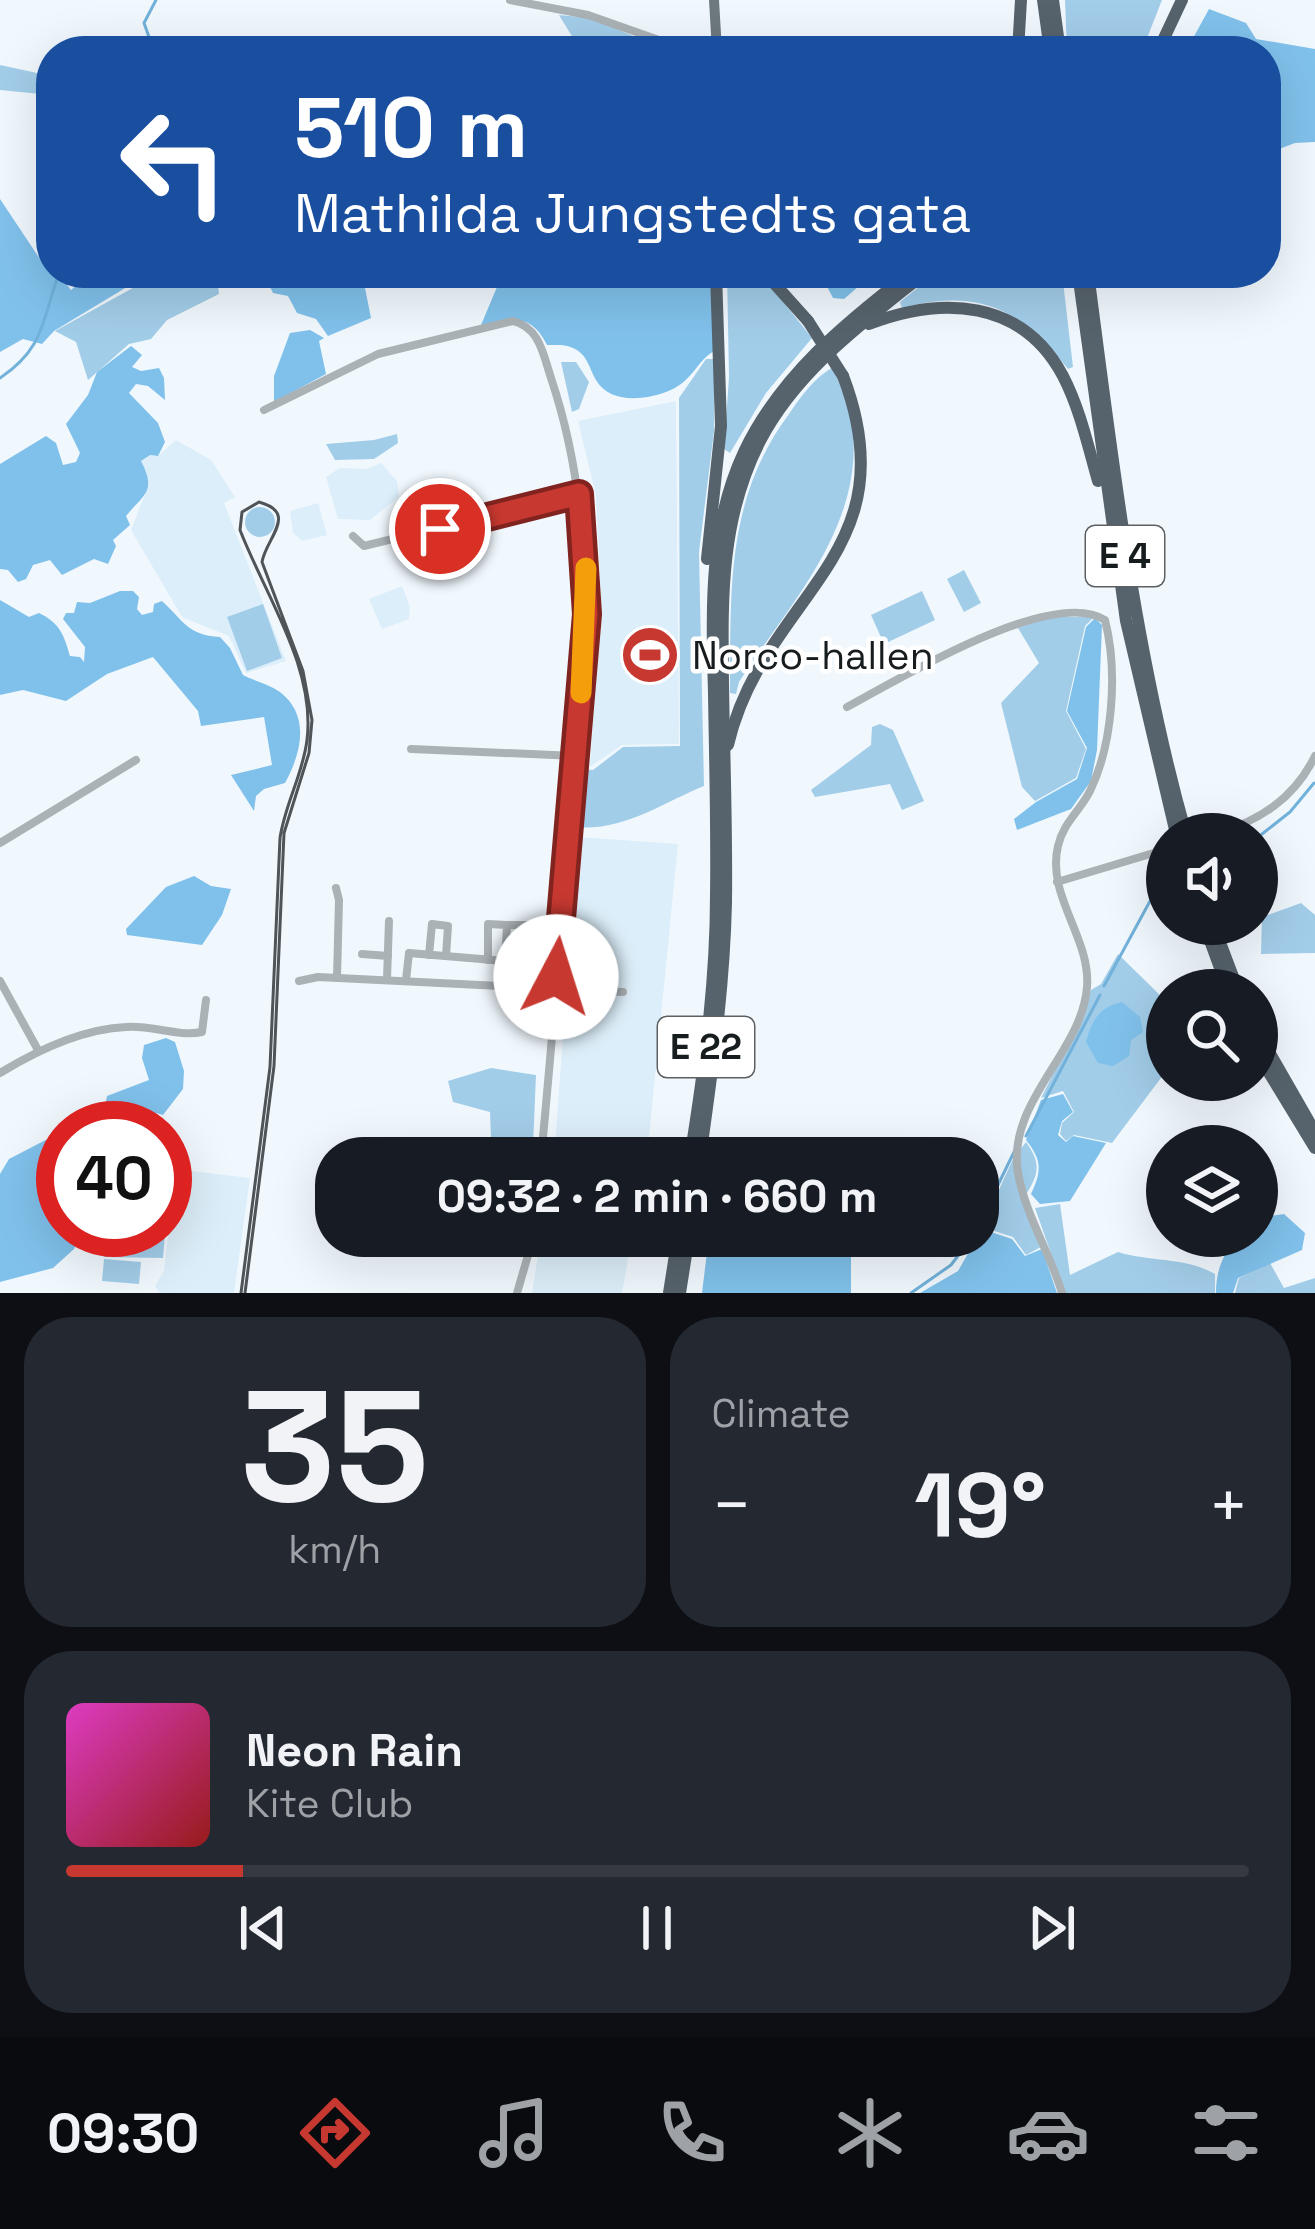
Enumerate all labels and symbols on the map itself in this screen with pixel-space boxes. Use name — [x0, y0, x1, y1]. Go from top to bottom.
pin — [389, 478, 491, 580]
road number: E 4 — [1086, 526, 1164, 586]
sports icon: Norco-hallen — [619, 624, 681, 686]
place label: Norco-hallen — [692, 631, 934, 680]
position arrow — [493, 914, 619, 1040]
road number: E 22 — [658, 1017, 754, 1077]
speed limit sign: 40 — [36, 1101, 192, 1257]

